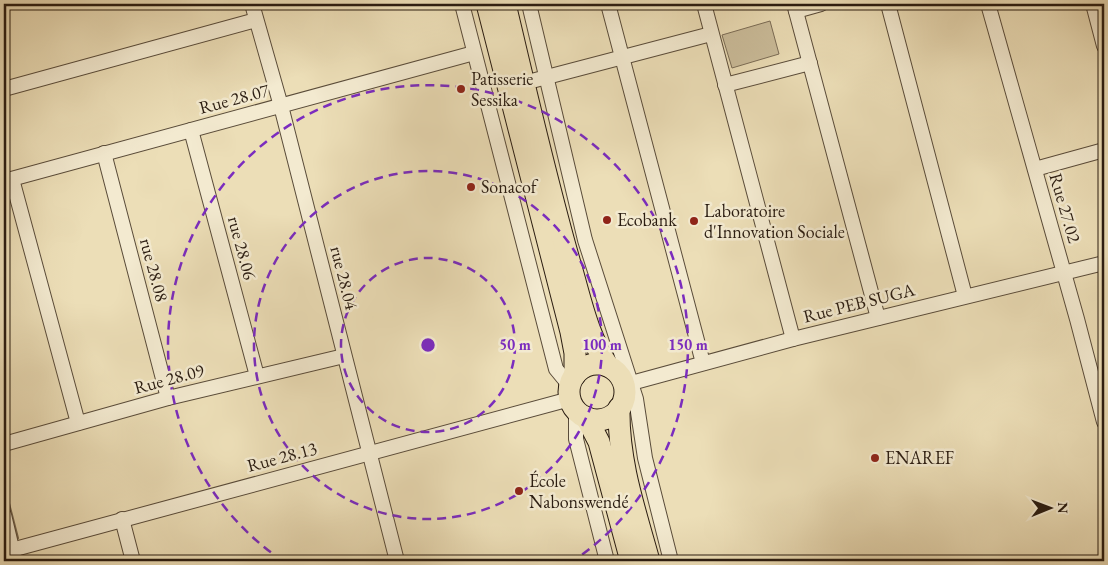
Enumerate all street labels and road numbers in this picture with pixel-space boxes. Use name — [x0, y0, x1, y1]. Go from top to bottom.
street label: Rue 28.07 — [196, 78, 272, 119]
street label: Rue 27.02 — [1045, 170, 1087, 246]
street label: rue 28.06 — [223, 214, 262, 282]
street label: rue 28.08 — [135, 236, 174, 304]
street label: rue 28.04 — [325, 244, 364, 312]
street label: Rue PEB SUGA — [801, 277, 918, 328]
street label: Rue 28.09 — [131, 358, 207, 399]
street label: Rue 28.13 — [244, 436, 319, 477]

